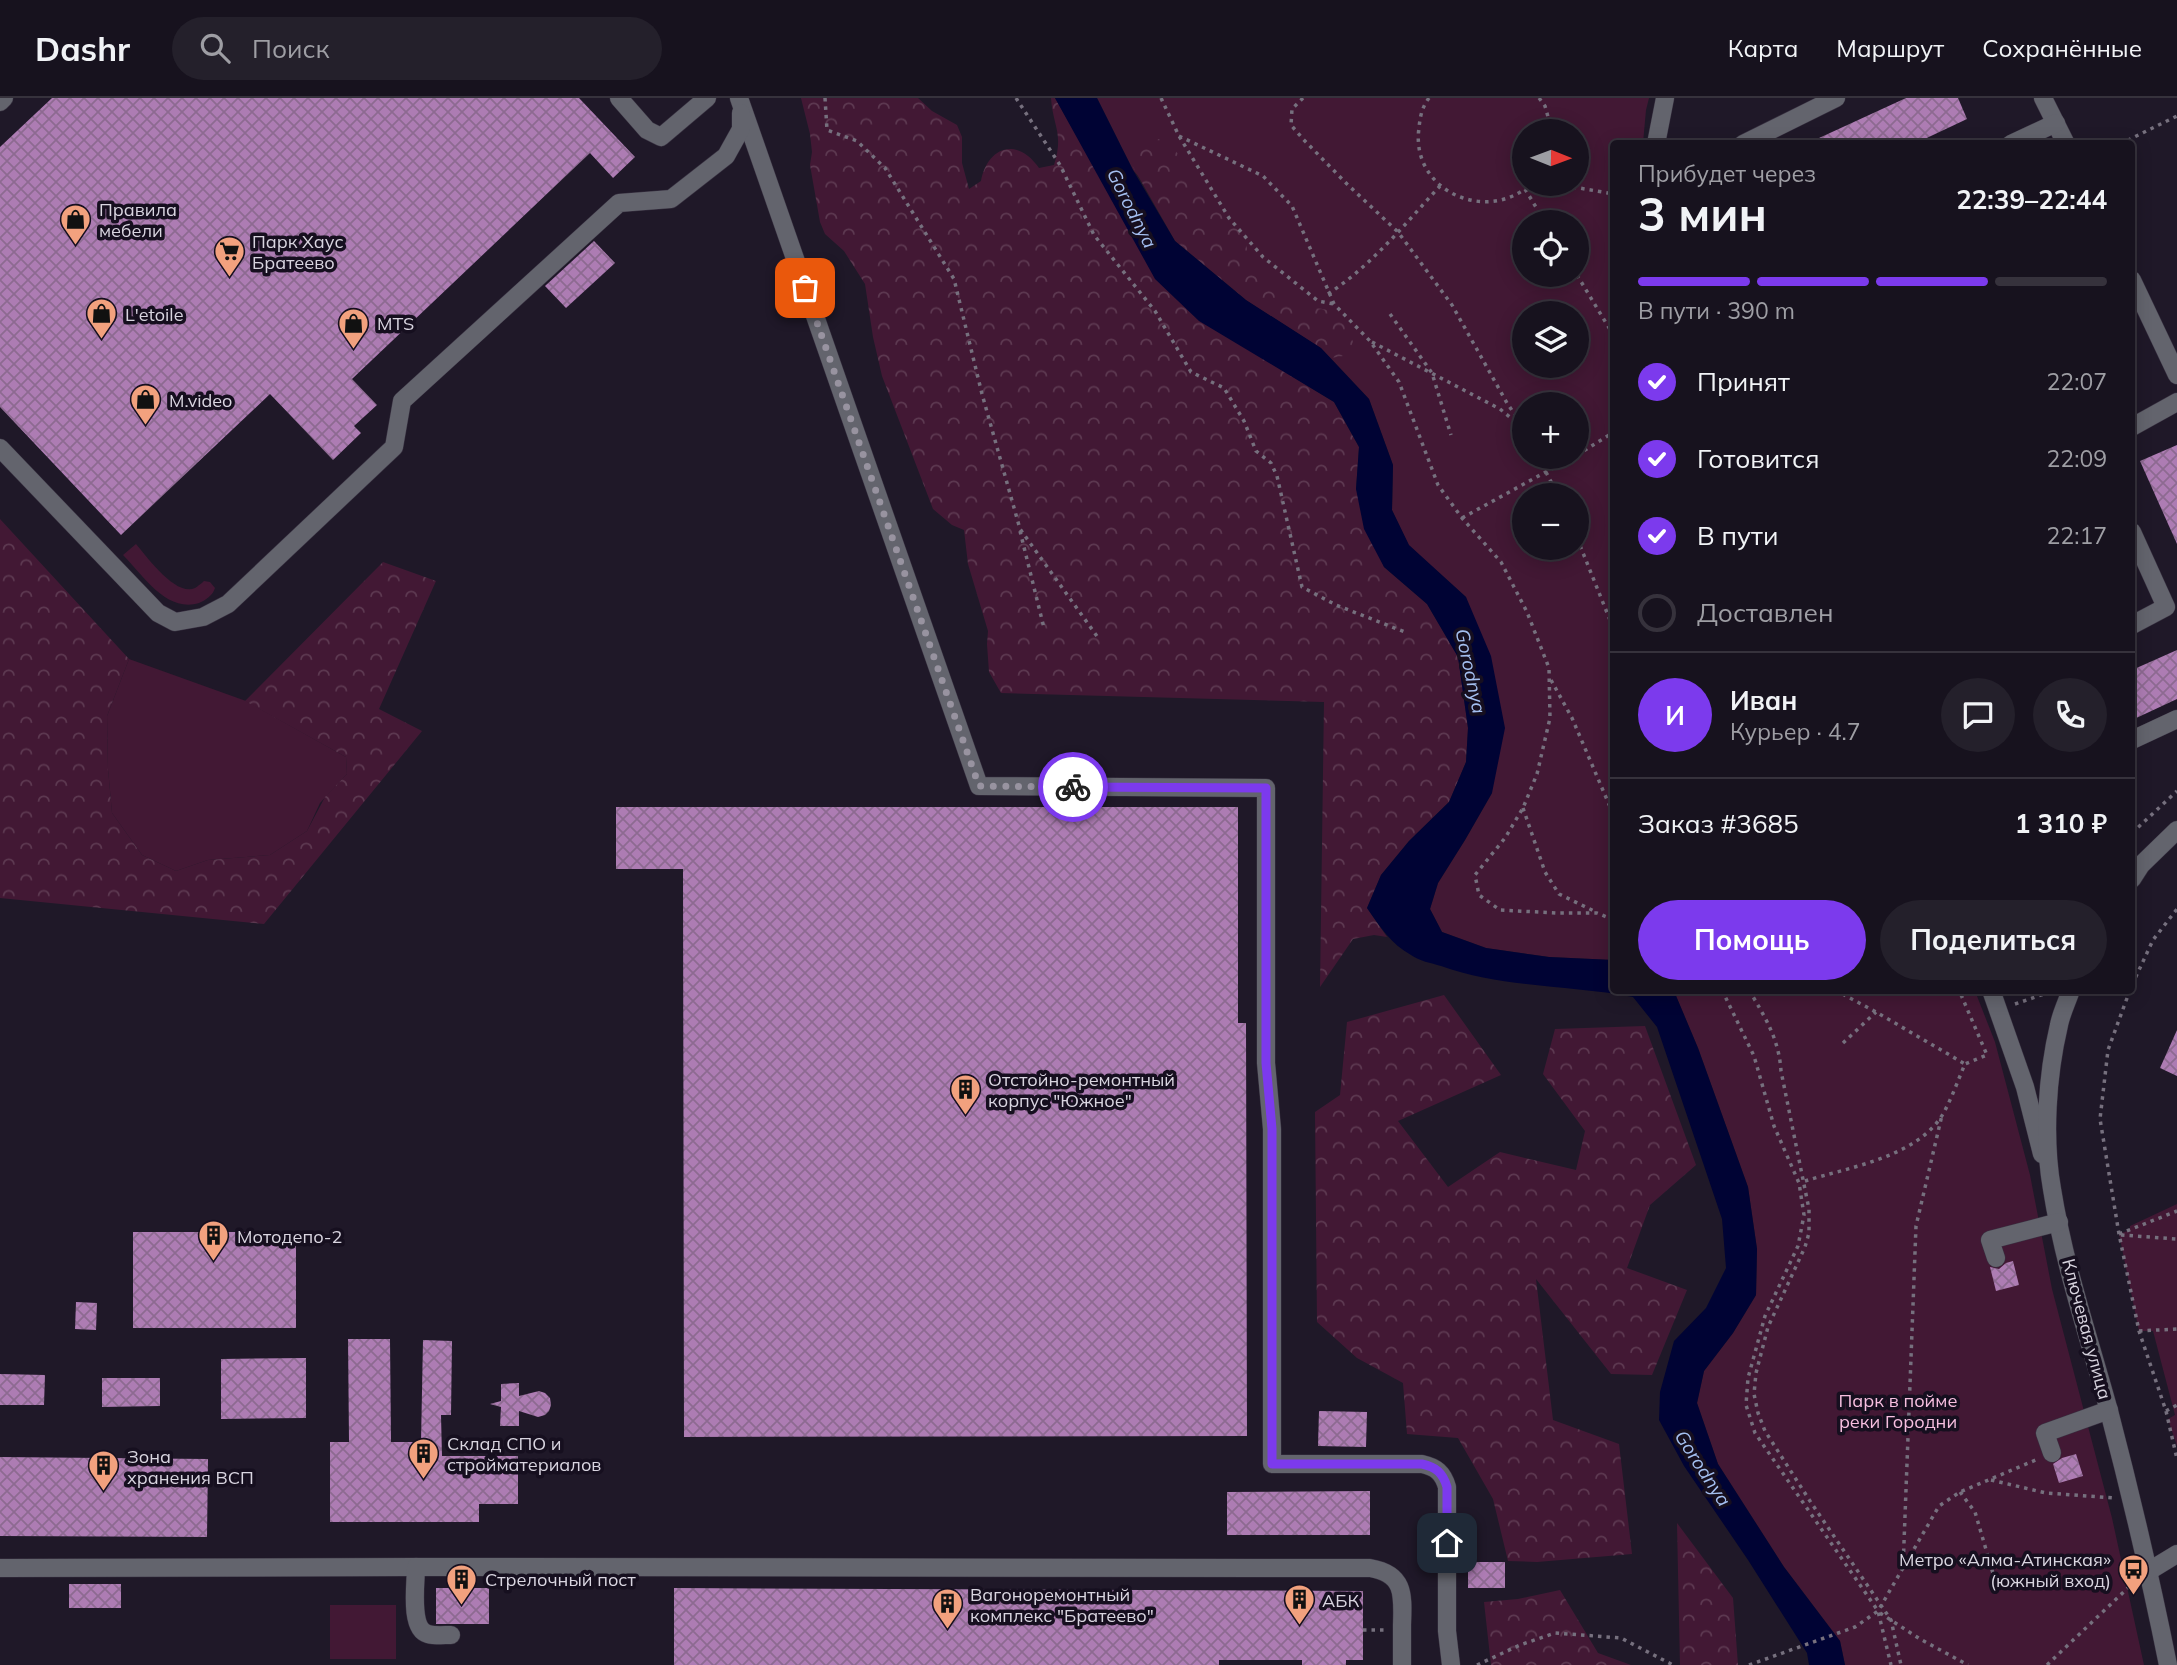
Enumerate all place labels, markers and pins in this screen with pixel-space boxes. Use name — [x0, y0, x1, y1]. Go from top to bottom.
place label: Правила мебели — [99, 198, 177, 242]
shop icon: Правила мебели — [59, 202, 93, 246]
place label: Парк Хаус Братеево — [252, 230, 344, 274]
supermarket icon: Парк Хаус Братеево — [212, 234, 246, 278]
pin — [775, 258, 835, 318]
shop icon: L'etoile — [85, 297, 119, 341]
place label: L'etoile — [125, 303, 183, 326]
shop icon: MTS — [337, 306, 371, 350]
place label: MTS — [377, 312, 414, 335]
shop icon: M.video — [129, 383, 163, 427]
place label: M.video — [169, 389, 232, 412]
place label: Отстойно-ремонтный корпус "Южное" — [988, 1068, 1175, 1112]
building icon: Отстойно-ремонтный корпус "Южное" — [948, 1072, 982, 1116]
building icon: Мотодепо-2 — [197, 1219, 231, 1263]
place label: Мотодепо-2 — [237, 1225, 342, 1248]
place label: Склад СПО и стройматериалов — [447, 1432, 601, 1476]
building icon: Склад СПО и стройматериалов — [407, 1436, 441, 1480]
place label: Зона хранения ВСП — [127, 1445, 254, 1489]
building icon: Зона хранения ВСП — [87, 1449, 121, 1493]
pin — [1417, 1513, 1477, 1573]
place label: Метро «Алма-Атинская» (южный вход) — [1899, 1548, 2111, 1592]
bus stop icon: Метро «Алма-Атинская» (южный вход) — [2117, 1552, 2151, 1596]
building icon: Стрелочный пост — [445, 1562, 479, 1606]
place label: Стрелочный пост — [485, 1568, 636, 1591]
place label: Вагоноремонтный комплекс "Братеево" — [970, 1583, 1154, 1627]
building icon: АБК — [1282, 1583, 1316, 1627]
building icon: Вагоноремонтный комплекс "Братеево" — [930, 1587, 964, 1631]
place label: АБК — [1322, 1589, 1359, 1612]

